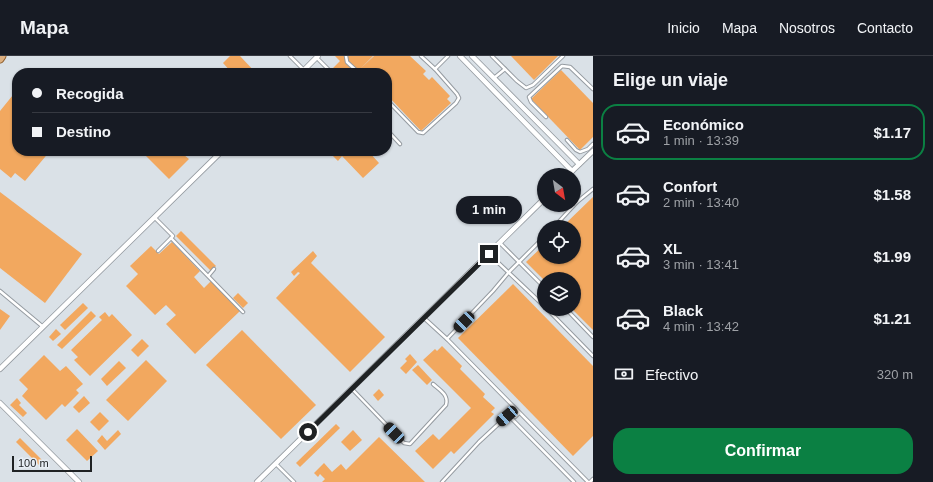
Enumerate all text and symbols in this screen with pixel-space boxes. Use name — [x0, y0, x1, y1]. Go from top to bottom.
text: Mapa — [20, 17, 69, 38]
text: Inicio — [667, 20, 700, 36]
text: Mapa — [722, 20, 757, 36]
text: Nosotros — [779, 20, 835, 36]
text: Contacto — [857, 20, 913, 36]
text: Elige un viaje — [613, 70, 728, 90]
text: Recogida — [56, 85, 124, 102]
icon: car — [615, 114, 651, 150]
text: Económico — [663, 116, 744, 133]
text: Destino — [56, 123, 111, 140]
text: $1.17 — [873, 124, 911, 141]
text: 1 min · 13:39 — [663, 133, 739, 148]
north arrow — [537, 168, 581, 212]
map controls — [537, 168, 581, 316]
icon: car — [615, 176, 651, 212]
text: Confort — [663, 178, 717, 195]
text: $1.58 — [873, 186, 911, 203]
text: 2 min · 13:40 — [663, 195, 739, 210]
callout: 1 min — [456, 196, 522, 224]
text: 1 min — [472, 202, 506, 217]
button: locate — [537, 220, 581, 264]
icon: car — [615, 238, 651, 274]
text: XL — [663, 240, 682, 257]
route end — [480, 245, 498, 263]
text: $1.99 — [873, 248, 911, 265]
text: 3 min · 13:41 — [663, 257, 739, 272]
button: layers — [537, 272, 581, 316]
icon: car — [615, 300, 651, 336]
text: Black — [663, 302, 703, 319]
car — [451, 309, 477, 335]
text: $1.21 — [873, 310, 911, 327]
text: 4 min · 13:42 — [663, 319, 739, 334]
icon: cash — [613, 363, 635, 385]
text: Efectivo — [645, 366, 698, 383]
text: 320 m — [877, 367, 913, 382]
car — [494, 404, 520, 428]
car — [381, 420, 407, 446]
route start — [299, 423, 317, 441]
button: Confirmar — [613, 428, 913, 474]
scale bar — [12, 454, 92, 473]
text: 100 m — [18, 457, 49, 469]

